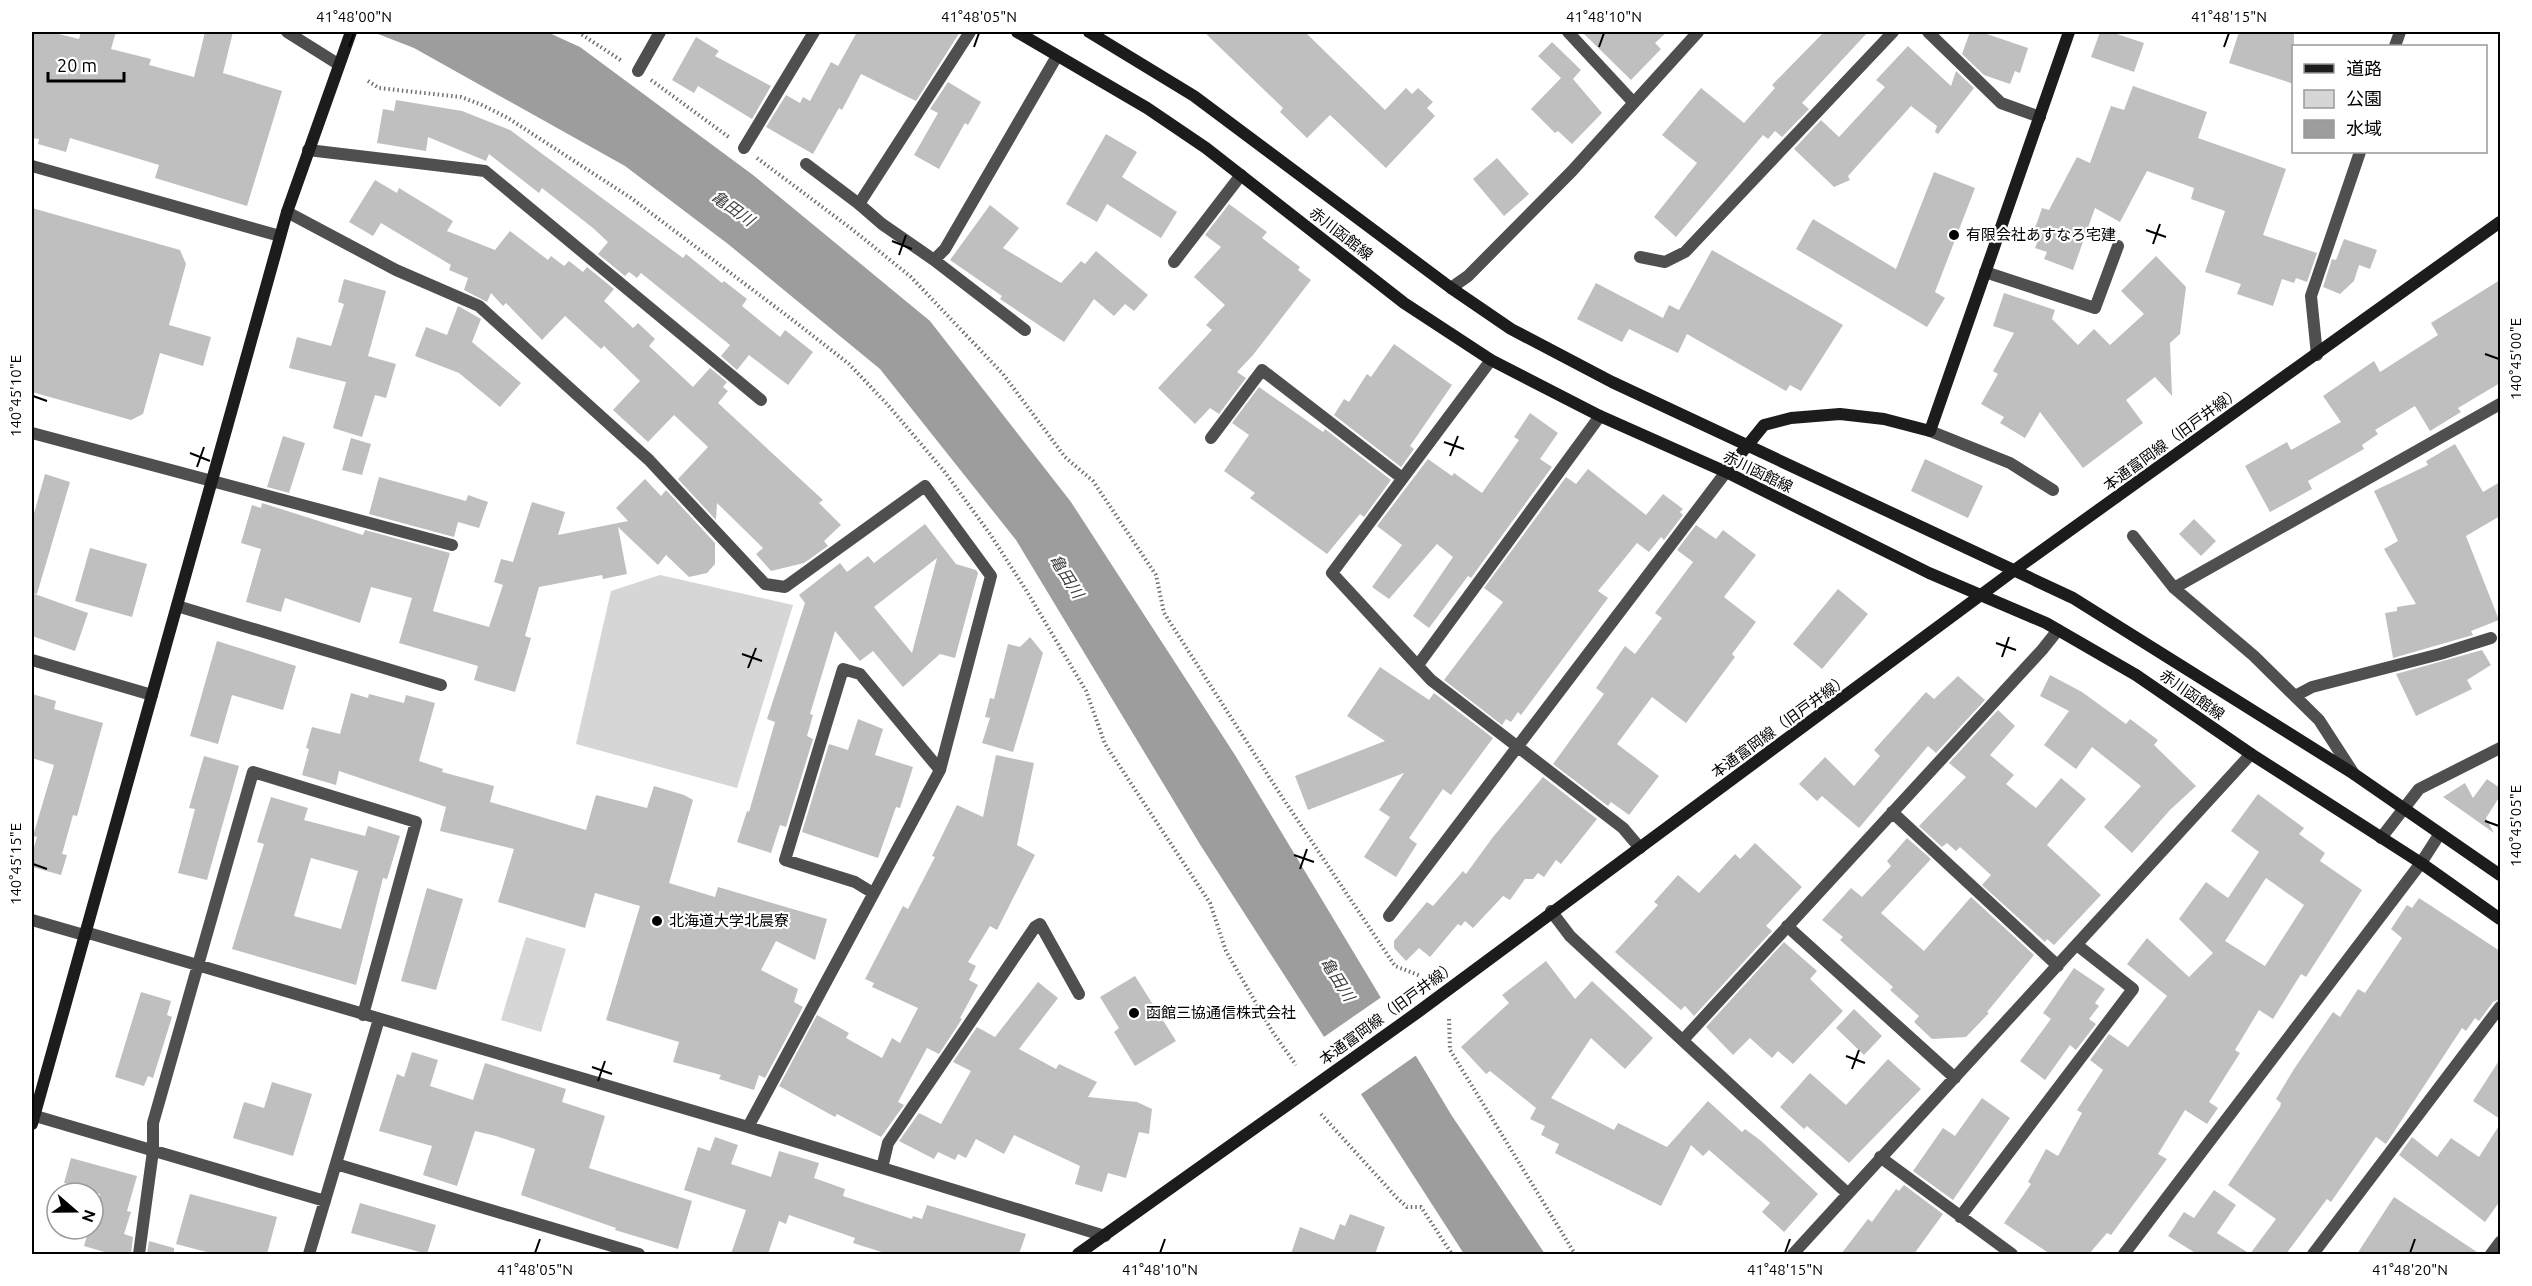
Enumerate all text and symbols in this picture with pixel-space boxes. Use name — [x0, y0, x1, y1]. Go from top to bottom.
text: 41°48'00"N — [316, 8, 392, 25]
text: 41°48'05"N — [941, 8, 1017, 25]
text: 41°48'10"N — [1566, 8, 1642, 25]
text: 41°48'15"N — [2191, 8, 2267, 25]
scale bar — [48, 45, 124, 83]
legend — [2292, 45, 2487, 153]
text: 20 m — [57, 55, 97, 75]
text: 道路 — [2346, 58, 2382, 78]
text: 公園 — [2346, 88, 2382, 108]
text: 水域 — [2346, 118, 2382, 138]
water label: 亀田川 — [708, 187, 759, 230]
street label: 赤川函館線 — [1307, 204, 1376, 263]
place label: 有限会社あすなろ宅建 — [1966, 226, 2116, 243]
marker: 有限会社あすなろ宅建 — [1947, 228, 1961, 242]
text: 140°45'00"E — [2507, 318, 2524, 400]
text: 140°45'10"E — [7, 355, 24, 437]
street label: 本通富岡線（旧戸井線） — [2100, 383, 2243, 494]
street label: 赤川函館線 — [1721, 447, 1796, 496]
water label: 亀田川 — [1047, 551, 1088, 603]
street label: 赤川函館線 — [2157, 666, 2228, 723]
street label: 本通富岡線（旧戸井線） — [1708, 670, 1851, 781]
text: 140°45'05"E — [2507, 785, 2524, 867]
text: 140°45'15"E — [7, 823, 24, 905]
place label: 北海道大学北晨寮 — [669, 912, 789, 929]
marker: 北海道大学北晨寮 — [650, 914, 664, 928]
water label: 亀田川 — [1318, 954, 1359, 1006]
street label: 本通富岡線（旧戸井線） — [1316, 957, 1459, 1068]
place label: 函館三協通信株式会社 — [1146, 1004, 1296, 1021]
marker: 函館三協通信株式会社 — [1127, 1006, 1141, 1020]
north arrow — [45, 1181, 105, 1241]
text: N — [79, 1207, 100, 1225]
text: 41°48'05"N — [497, 1261, 573, 1278]
text: 41°48'10"N — [1122, 1261, 1198, 1278]
text: 41°48'15"N — [1747, 1261, 1823, 1278]
text: 41°48'20"N — [2372, 1261, 2448, 1278]

